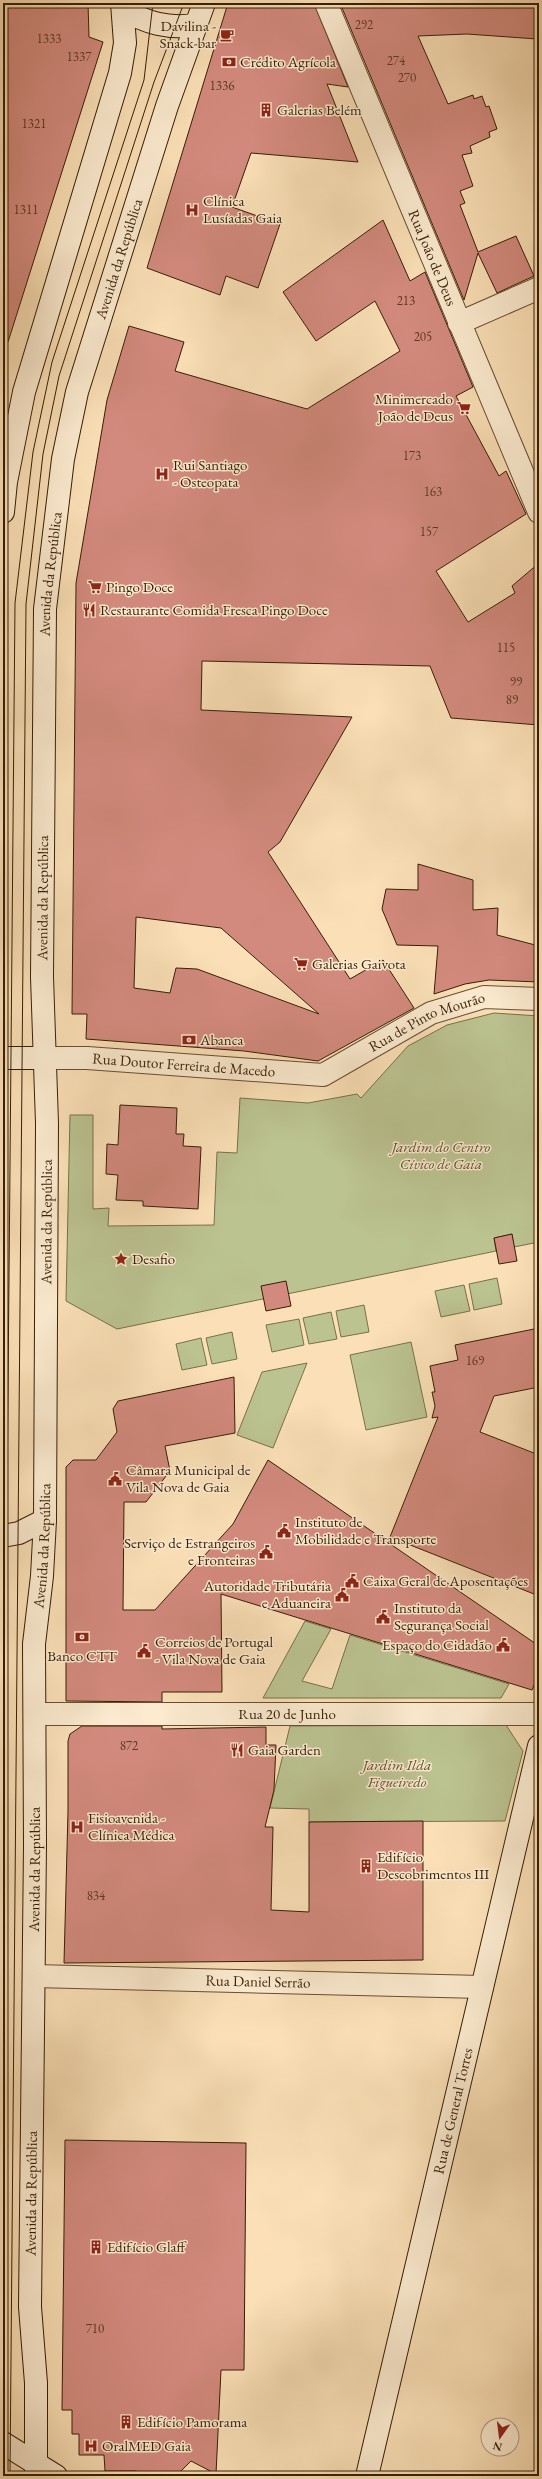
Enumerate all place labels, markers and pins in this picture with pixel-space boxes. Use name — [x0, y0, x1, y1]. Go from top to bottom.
place label: Davilina - Snack-bar — [159, 16, 216, 52]
cafe icon: Davilina - Snack-bar — [219, 27, 235, 43]
place label: Crédito Agrícola — [240, 52, 336, 71]
bank icon: Crédito Agrícola — [221, 54, 237, 70]
place label: Galerias Belém — [277, 100, 362, 119]
building icon: Galerias Belém — [258, 102, 274, 118]
place label: Clínica Lusíadas Gaia — [203, 191, 282, 227]
hospital icon: Clínica Lusíadas Gaia — [184, 202, 200, 218]
place label: Minimercado João de Deus — [375, 389, 453, 425]
supermarket icon: Minimercado João de Deus — [456, 400, 472, 416]
place label: Rui Santiago - Osteopata — [173, 455, 247, 491]
hospital icon: Rui Santiago - Osteopata — [154, 466, 170, 482]
place label: Pingo Doce — [106, 577, 173, 596]
supermarket icon: Pingo Doce — [87, 579, 103, 595]
place label: Restaurante Comida Fresca Pingo Doce — [100, 600, 328, 619]
restaurant icon: Restaurante Comida Fresca Pingo Doce — [81, 602, 97, 618]
place label: Galerias Gaivota — [312, 954, 406, 973]
supermarket icon: Galerias Gaivota — [293, 956, 309, 972]
place label: Abanca — [199, 1030, 244, 1049]
bank icon: Abanca — [181, 1032, 197, 1048]
place label: Desafio — [132, 1249, 175, 1268]
place icon: Desafio — [113, 1251, 129, 1267]
place label: Câmara Municipal de Vila Nova de Gaia — [126, 1460, 251, 1496]
public building icon: Câmara Municipal de Vila Nova de Gaia — [107, 1471, 123, 1487]
place label: Instituto de Mobilidade e Transporte — [295, 1512, 436, 1548]
public building icon: Instituto de Mobilidade e Transporte — [276, 1523, 292, 1539]
place label: Serviço de Estrangeiros e Fronteiras — [124, 1533, 255, 1569]
public building icon: Serviço de Estrangeiros e Fronteiras — [258, 1544, 274, 1560]
place label: Caixa Geral de Aposentações — [363, 1571, 528, 1590]
public building icon: Caixa Geral de Aposentações — [344, 1573, 360, 1589]
place label: Autoridade Tributária e Aduaneira — [203, 1576, 331, 1612]
public building icon: Autoridade Tributária e Aduaneira — [334, 1587, 350, 1603]
place label: Instituto da Segurança Social — [394, 1598, 489, 1634]
public building icon: Instituto da Segurança Social — [375, 1609, 391, 1625]
bank icon: Banco CTT — [74, 1629, 90, 1645]
place label: Correios de Portugal - Vila Nova de Gaia — [155, 1632, 273, 1668]
place label: Espaço do Cidadão — [382, 1635, 492, 1654]
public building icon: Espaço do Cidadão — [495, 1637, 511, 1653]
public building icon: Correios de Portugal - Vila Nova de Gaia — [136, 1643, 152, 1659]
place label: Banco CTT — [47, 1646, 118, 1665]
place label: Gaia Garden — [248, 1740, 321, 1759]
restaurant icon: Gaia Garden — [229, 1742, 245, 1758]
place label: Fisioavenida - Clínica Médica — [88, 1808, 174, 1844]
hospital icon: Fisioavenida - Clínica Médica — [69, 1819, 85, 1835]
place label: Edifício Descobrimentos III — [377, 1847, 489, 1883]
building icon: Edifício Descobrimentos III — [358, 1858, 374, 1874]
place label: Edifício Glaff — [107, 2237, 188, 2256]
building icon: Edifício Glaff — [88, 2239, 104, 2255]
place label: Edifício Pamorama — [137, 2412, 247, 2431]
building icon: Edifício Pamorama — [118, 2414, 134, 2430]
place label: OralMED Gaia — [102, 2436, 191, 2455]
hospital icon: OralMED Gaia — [83, 2438, 99, 2454]

